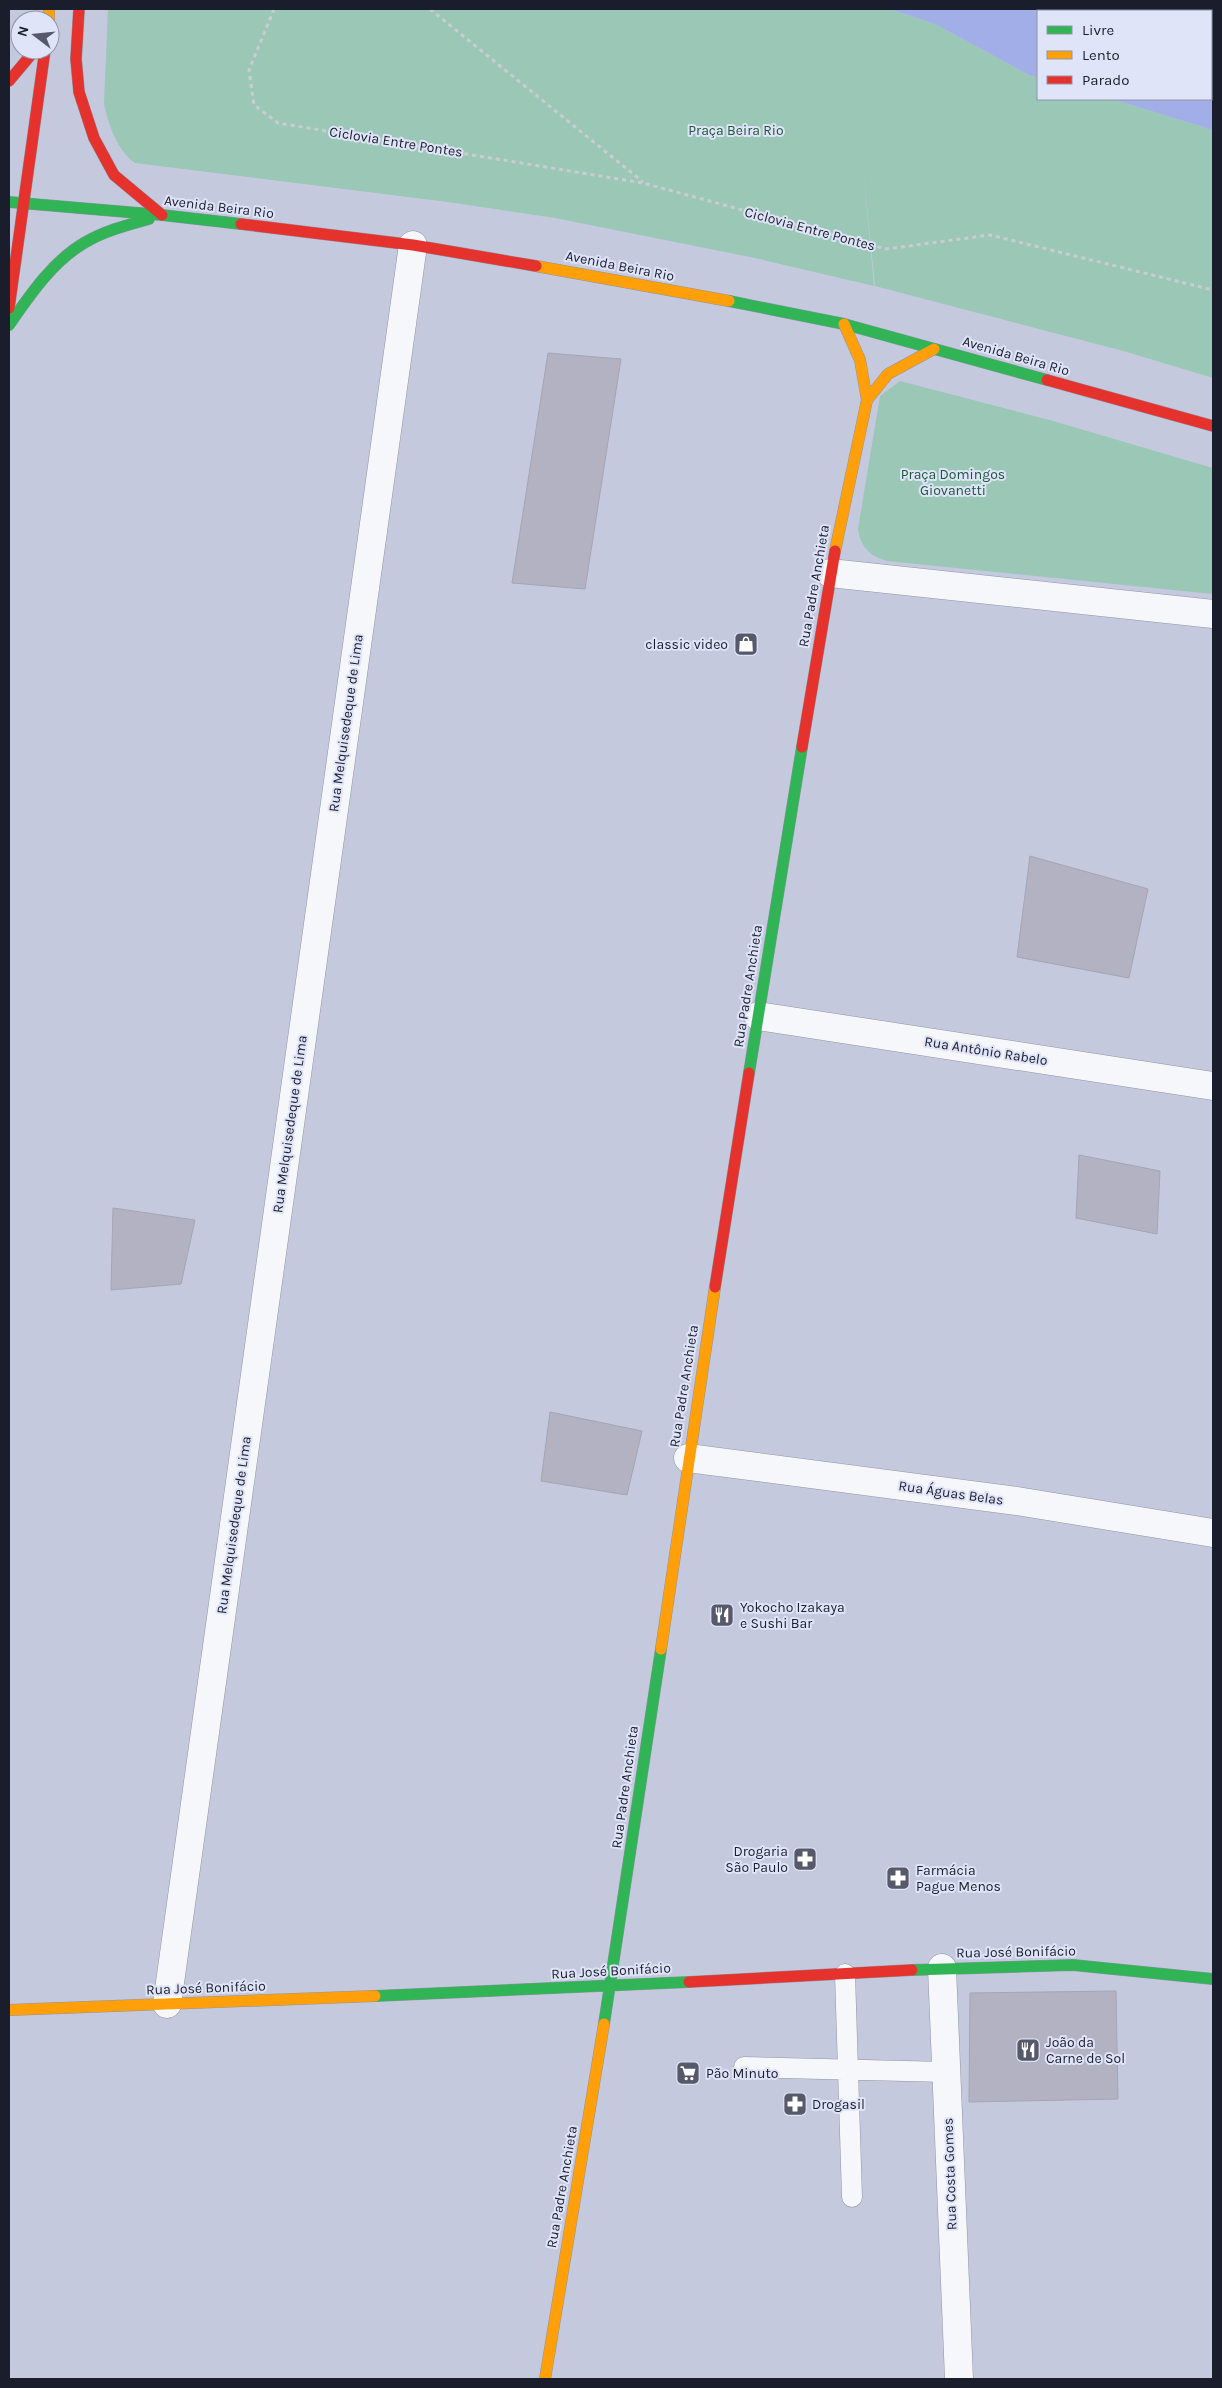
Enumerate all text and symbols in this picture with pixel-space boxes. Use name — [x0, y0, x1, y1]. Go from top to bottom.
north arrow — [10, 10, 60, 60]
legend — [1037, 10, 1212, 100]
text: Livre — [1082, 21, 1114, 39]
text: N — [13, 24, 33, 39]
text: Lento — [1082, 46, 1120, 64]
text: Parado — [1082, 71, 1129, 89]
park label: Praça Beira Rio — [688, 122, 784, 139]
street label: Ciclovia Entre Pontes — [328, 123, 464, 161]
street label: Avenida Beira Rio — [163, 192, 275, 222]
street label: Ciclovia Entre Pontes — [743, 203, 877, 255]
street label: Avenida Beira Rio — [564, 247, 676, 285]
street label: Avenida Beira Rio — [961, 333, 1071, 379]
park label: Praça Domingos Giovanetti — [901, 466, 1005, 499]
street label: Rua Padre Anchieta — [795, 524, 833, 648]
shop icon: classic video — [733, 631, 759, 657]
street label: Rua Melquisedeque de Lima — [325, 633, 367, 813]
place label: classic video — [645, 636, 728, 653]
street label: Rua Padre Anchieta — [730, 923, 766, 1049]
street label: Rua Antônio Rabelo — [923, 1033, 1049, 1069]
street label: Rua Melquisedeque de Lima — [269, 1034, 311, 1214]
street label: Rua Padre Anchieta — [666, 1323, 702, 1449]
street label: Rua Melquisedeque de Lima — [213, 1435, 255, 1615]
street label: Rua Águas Belas — [897, 1476, 1005, 1509]
place label: Yokocho Izakaya e Sushi Bar — [740, 1599, 845, 1632]
restaurant icon: Yokocho Izakaya e Sushi Bar — [709, 1602, 735, 1628]
street label: Rua Padre Anchieta — [608, 1724, 642, 1850]
place label: Drogaria São Paulo — [725, 1843, 788, 1876]
pharmacy icon: Drogaria São Paulo — [792, 1846, 818, 1872]
place label: Farmácia Pague Menos — [916, 1862, 1001, 1895]
pharmacy icon: Farmácia Pague Menos — [885, 1865, 911, 1891]
street label: Rua José Bonifácio — [956, 1942, 1076, 1962]
street label: Rua José Bonifácio — [551, 1959, 671, 1983]
street label: Rua José Bonifácio — [146, 1977, 266, 1999]
place label: João da Carne de Sol — [1046, 2034, 1125, 2067]
restaurant icon: João da Carne de Sol — [1015, 2037, 1041, 2063]
supermarket icon: Pão Minuto — [675, 2060, 701, 2086]
place label: Pão Minuto — [706, 2065, 778, 2082]
pharmacy icon: Drogasil — [782, 2091, 808, 2117]
place label: Drogasil — [812, 2096, 865, 2113]
street label: Rua Costa Gomes — [940, 2118, 960, 2230]
street label: Rua Padre Anchieta — [543, 2125, 581, 2249]

